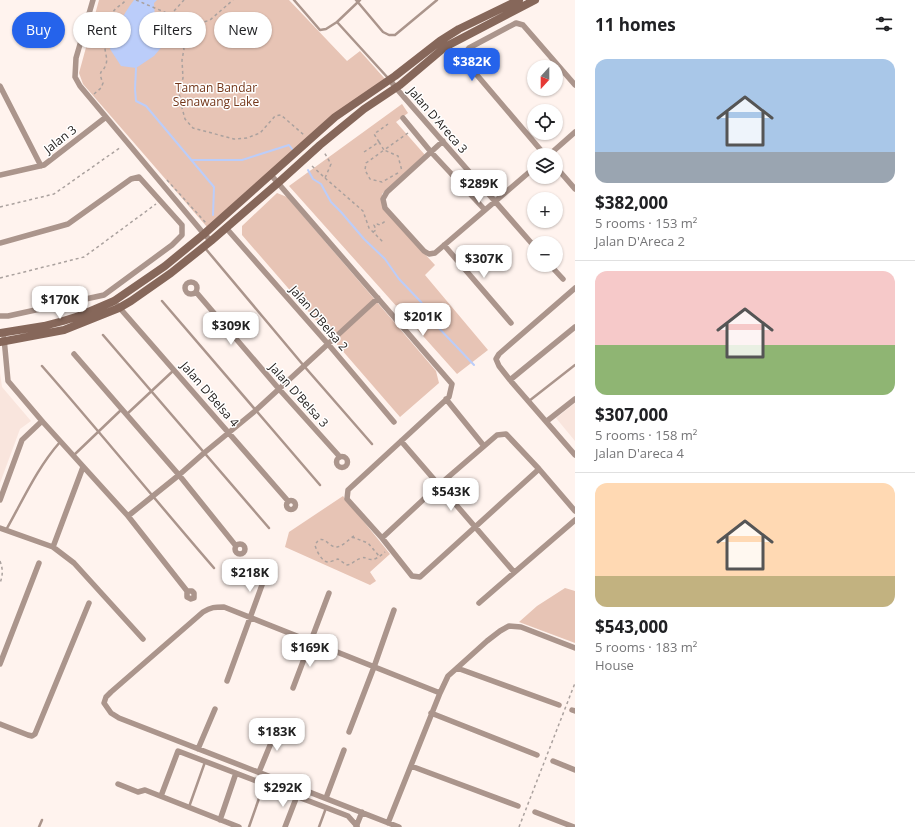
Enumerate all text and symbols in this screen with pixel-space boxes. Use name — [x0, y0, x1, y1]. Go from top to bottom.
chip: Buy — [12, 12, 65, 48]
chip: Rent — [73, 12, 131, 48]
chip: Filters — [139, 12, 206, 48]
chip: New — [214, 12, 272, 48]
text: 11 homes — [595, 13, 676, 36]
icon: filters — [873, 13, 895, 35]
pin: $382K — [444, 48, 500, 82]
text: $382K — [453, 52, 491, 70]
north arrow — [527, 60, 563, 96]
map controls — [527, 60, 563, 272]
park label: Taman Bandar Senawang Lake — [173, 79, 259, 110]
street label: Jalan D'Areca 3 — [404, 82, 472, 157]
icon: home — [709, 85, 781, 157]
button: locate — [527, 104, 563, 140]
street label: Jalan 3 — [39, 121, 80, 158]
button: layers — [527, 148, 563, 184]
pin: $289K — [451, 170, 507, 204]
text: $289K — [460, 174, 498, 192]
text: $382,000 — [595, 191, 668, 214]
button: + — [527, 192, 563, 228]
text: 5 rooms · 153 m² — [595, 214, 697, 232]
text: Jalan D'Areca 2 — [595, 232, 685, 250]
button: − — [527, 236, 563, 272]
pin: $307K — [456, 245, 512, 279]
text: $307K — [465, 249, 503, 267]
street label: Jalan D'Belsa 2 — [285, 281, 352, 354]
pin: $170K — [32, 286, 88, 320]
text: $170K — [41, 290, 79, 308]
icon: home — [709, 297, 781, 369]
pin: $201K — [395, 303, 451, 337]
text: $201K — [404, 307, 442, 325]
pin: $309K — [203, 312, 259, 346]
text: $309K — [212, 316, 250, 334]
street label: Jalan D'Belsa 4 — [176, 357, 243, 430]
street label: Jalan D'Belsa 3 — [265, 358, 333, 431]
text: $307,000 — [595, 403, 668, 426]
text: 5 rooms · 158 m² — [595, 426, 697, 444]
text: Jalan D'areca 4 — [595, 444, 684, 462]
pin: $543K — [423, 478, 479, 512]
text: $543K — [432, 482, 470, 500]
icon: home — [709, 509, 781, 581]
pin: $218K — [222, 559, 278, 593]
text: $218K — [231, 563, 269, 581]
text: $543,000 — [595, 615, 668, 638]
pin: $169K — [282, 634, 338, 668]
text: $169K — [291, 638, 329, 656]
text: 5 rooms · 183 m² — [595, 638, 697, 656]
text: House — [595, 656, 634, 674]
pin: $183K — [249, 718, 305, 752]
text: $183K — [258, 722, 296, 740]
pin: $292K — [255, 774, 311, 808]
text: $292K — [264, 778, 302, 796]

